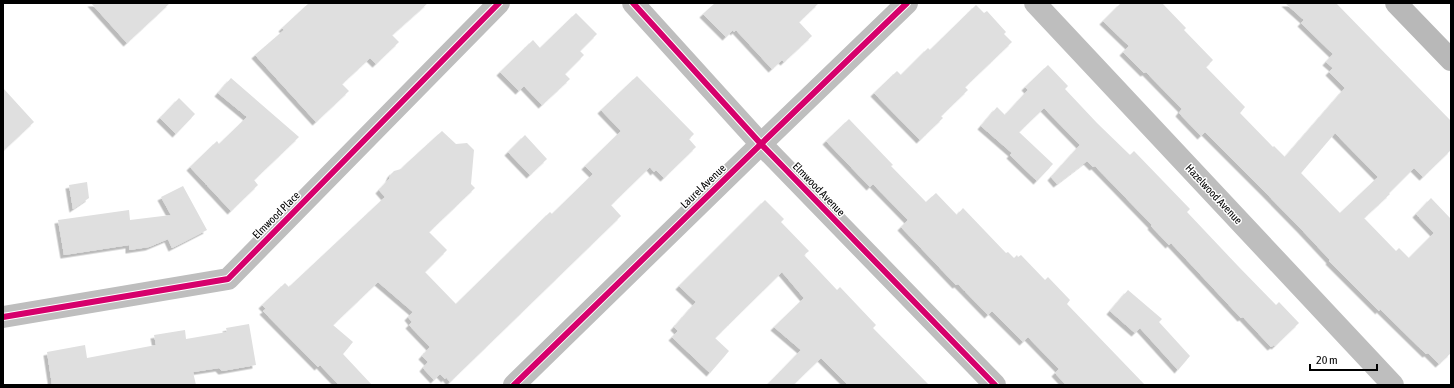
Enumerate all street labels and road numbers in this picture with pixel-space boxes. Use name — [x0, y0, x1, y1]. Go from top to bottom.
street label: Elmwood Avenue — [791, 160, 847, 218]
street label: Laurel Avenue — [678, 162, 728, 210]
street label: Hazelwood Avenue — [1183, 162, 1245, 226]
street label: Elmwood Place — [250, 189, 302, 241]

